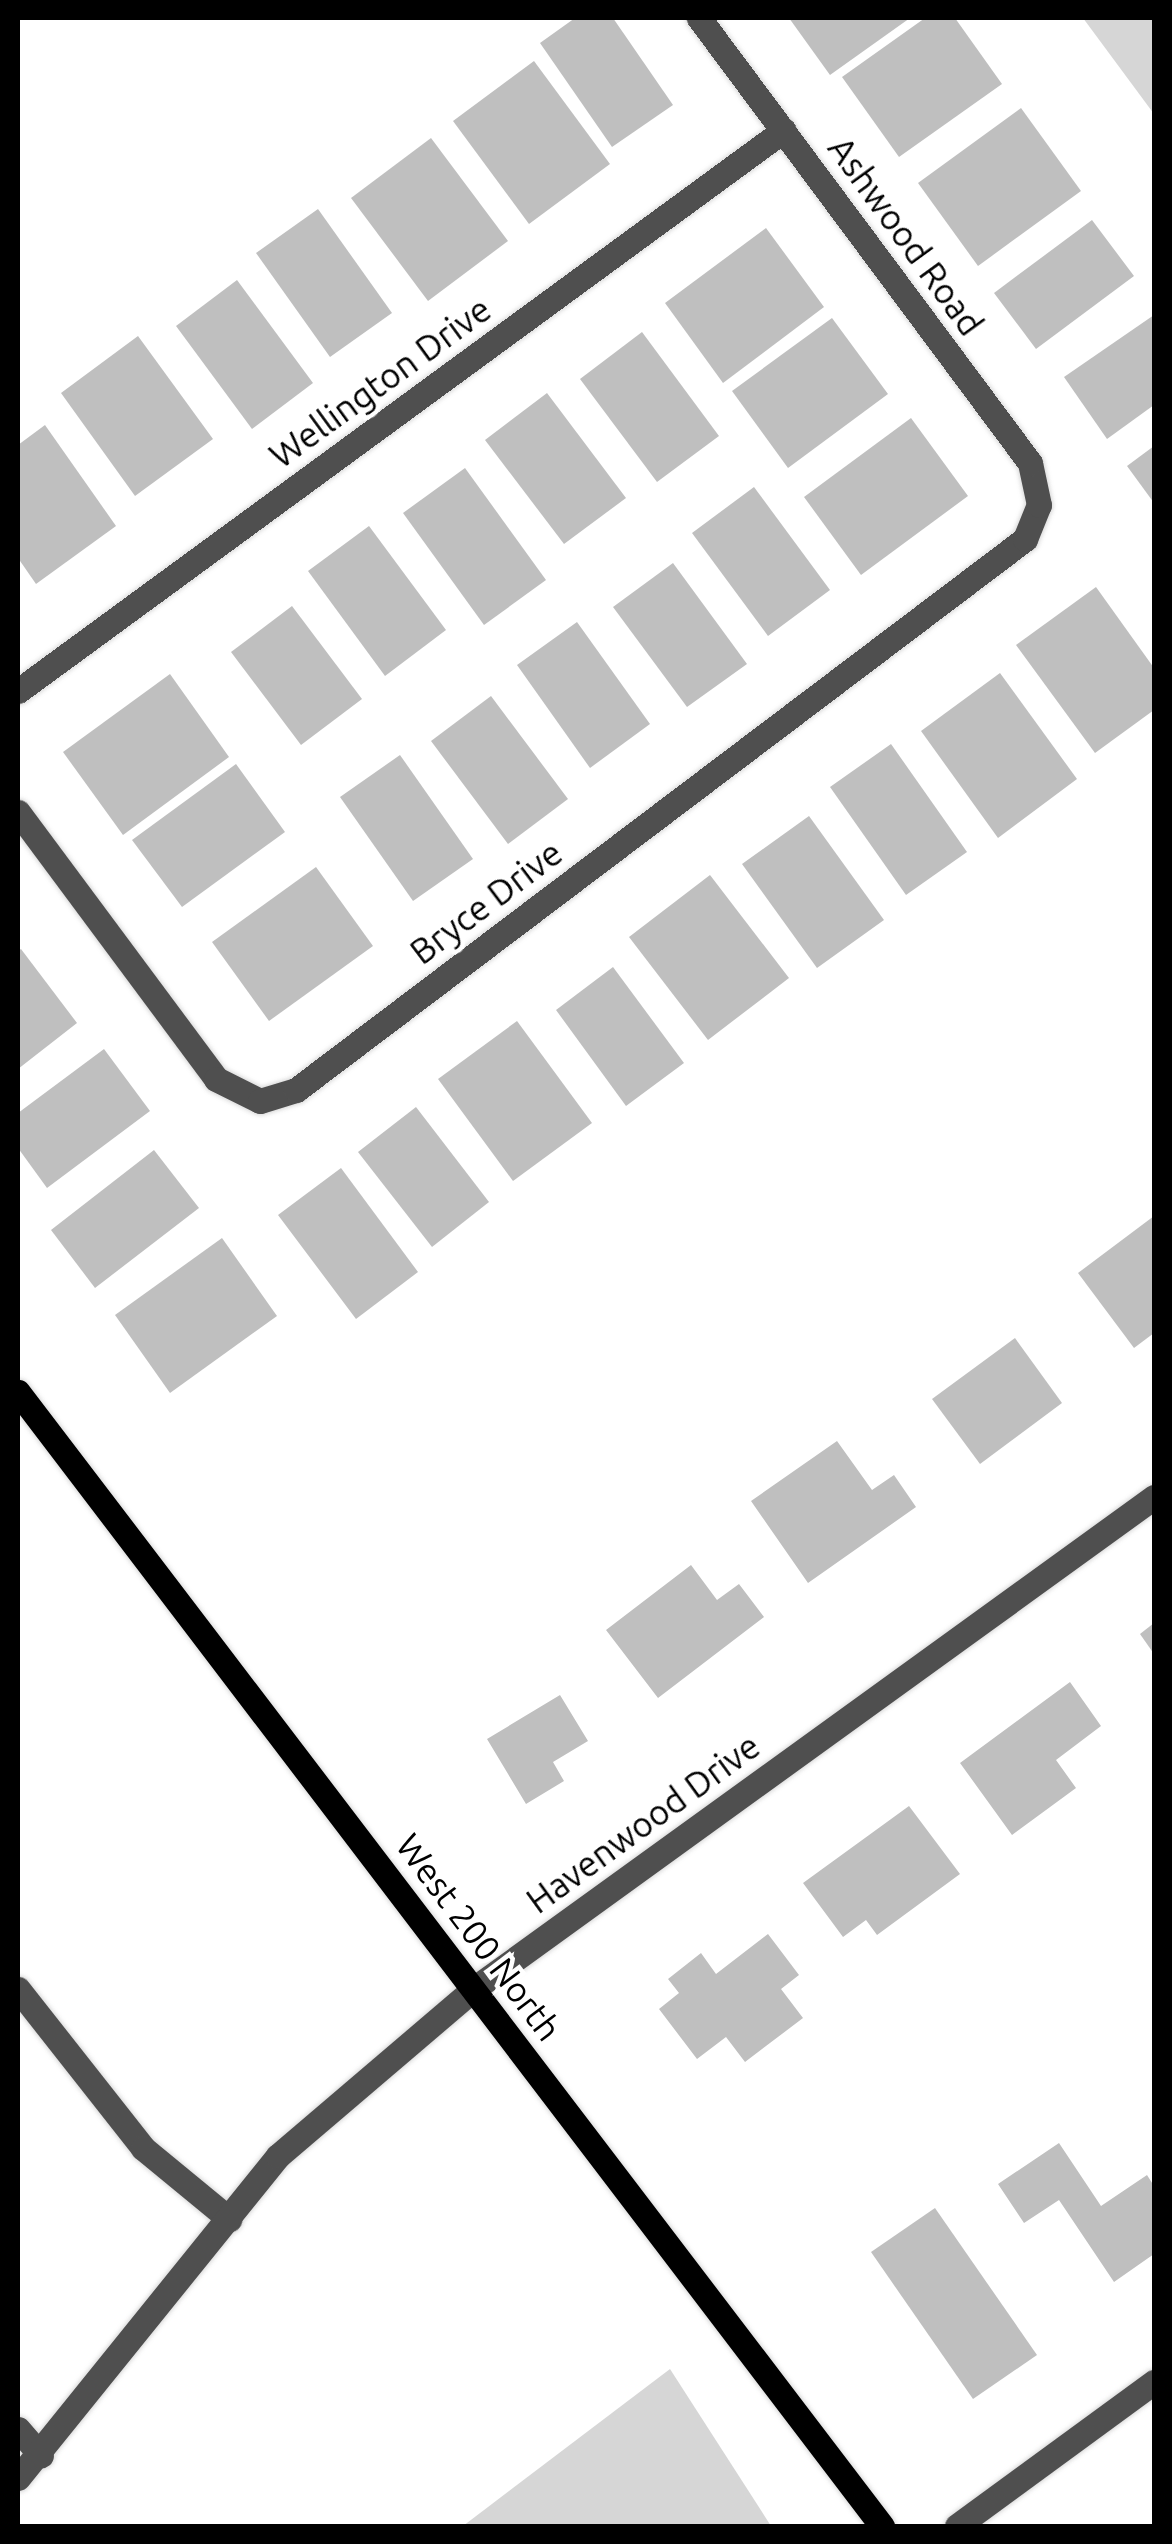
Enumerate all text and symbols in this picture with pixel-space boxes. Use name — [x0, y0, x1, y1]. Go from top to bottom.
street label: Ashwood Road — [820, 128, 992, 344]
street label: Wellington Drive — [261, 288, 499, 476]
street label: Bryce Drive — [402, 831, 570, 973]
street label: Havenwood Drive — [518, 1724, 768, 1922]
street label: West 200 North — [388, 1825, 570, 2049]

